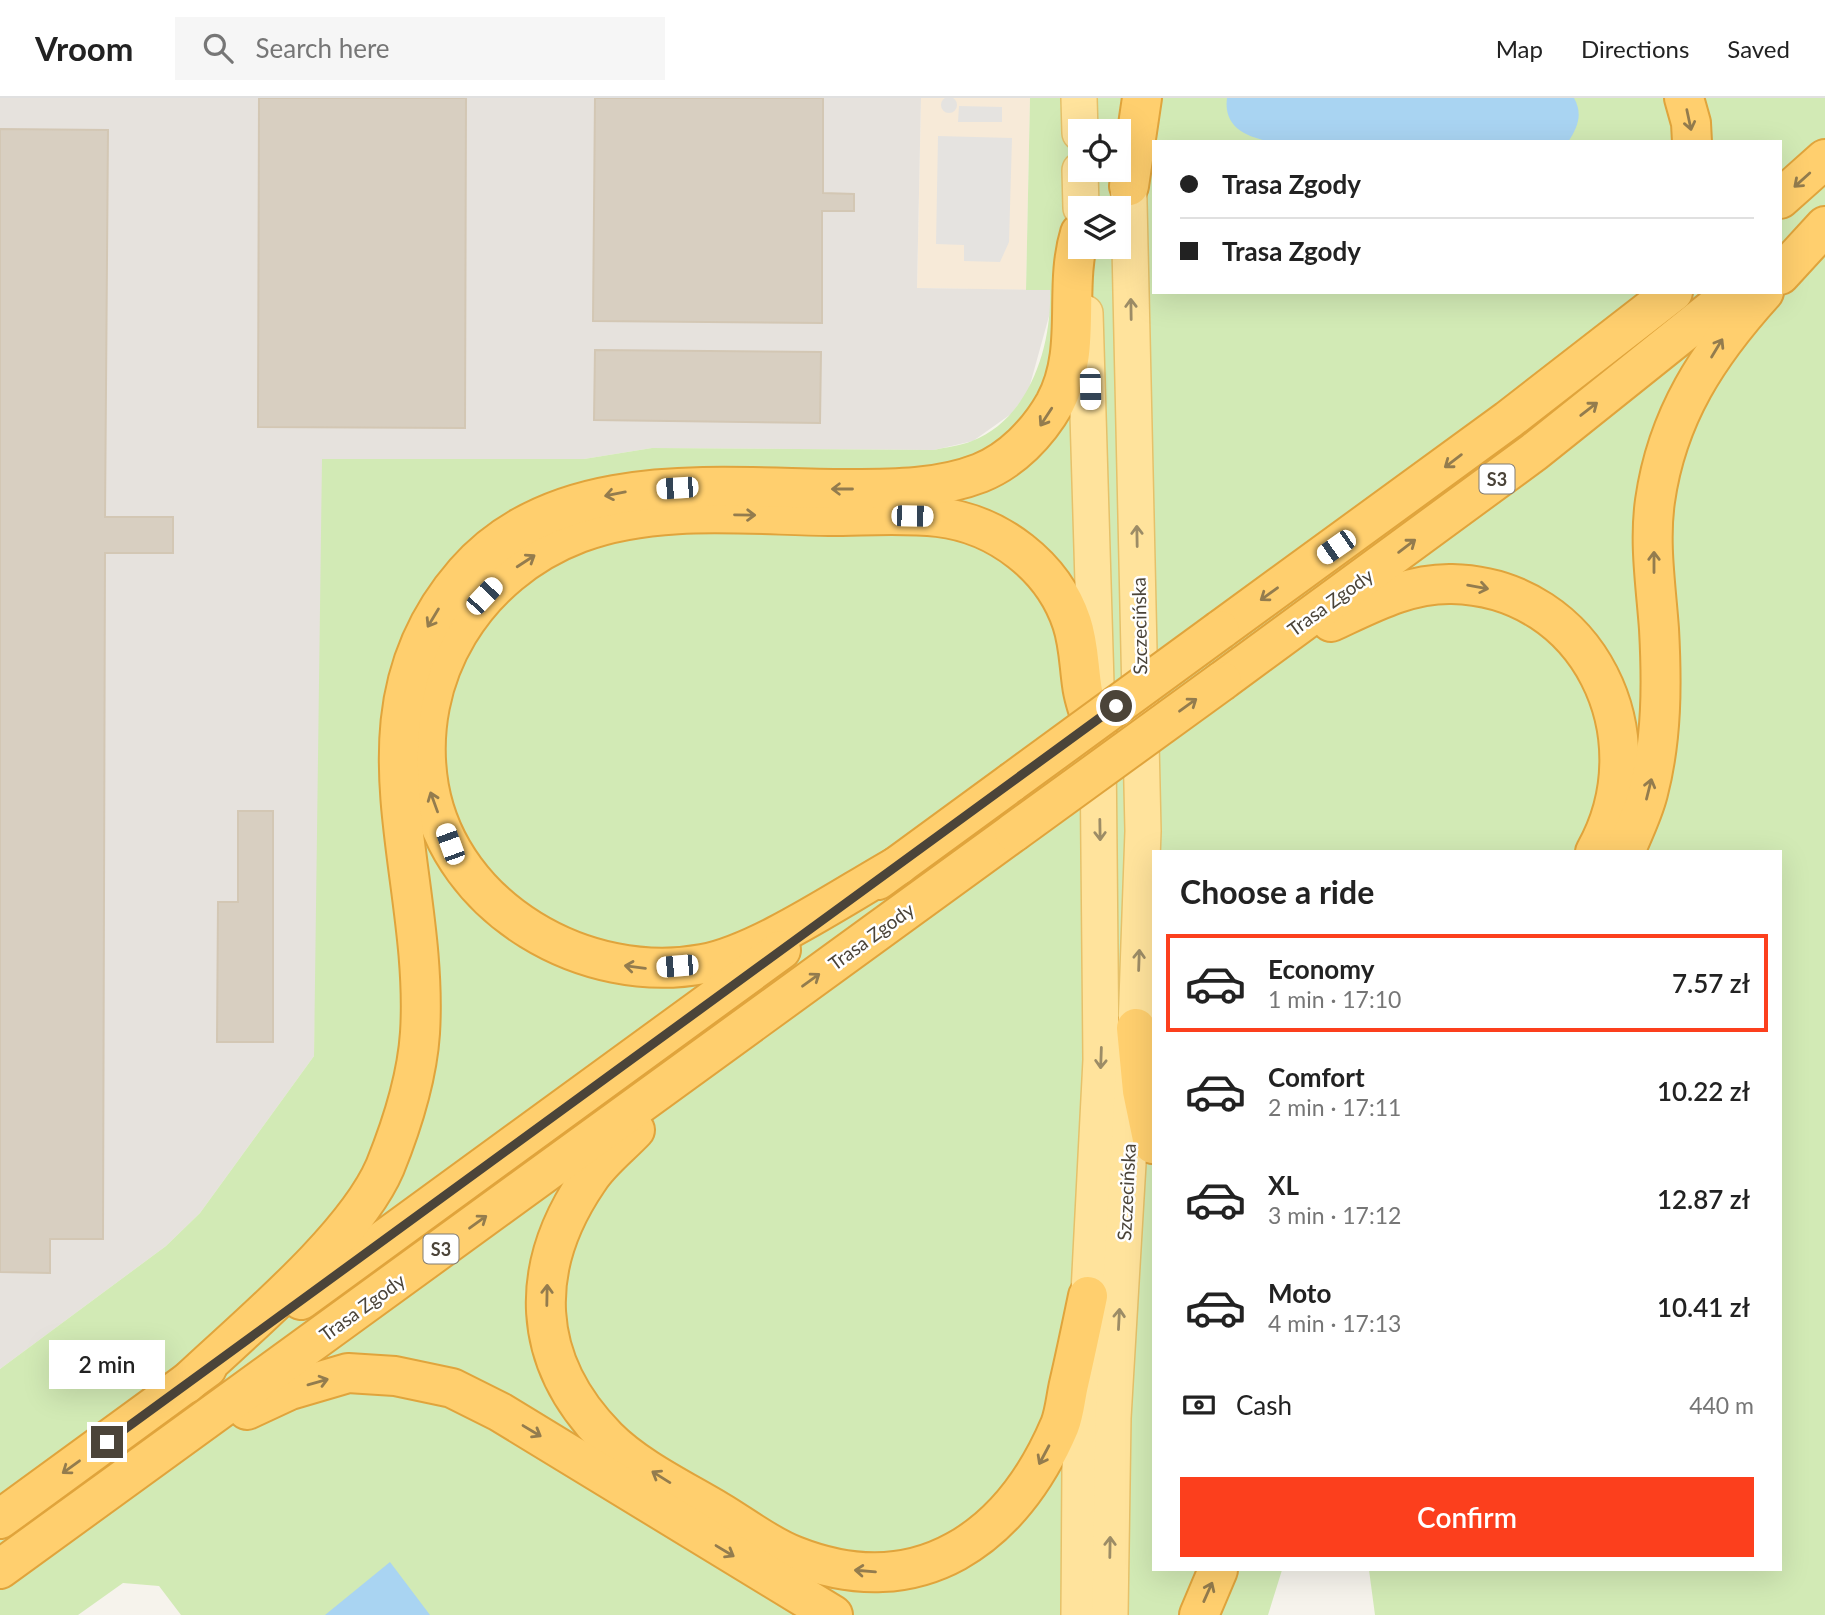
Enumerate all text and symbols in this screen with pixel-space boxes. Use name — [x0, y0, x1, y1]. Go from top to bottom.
search box — [175, 17, 665, 80]
text: Vroom — [35, 28, 133, 68]
icon: search — [199, 29, 237, 67]
text: Search here — [255, 32, 390, 64]
text: Map — [1496, 34, 1543, 63]
text: Directions — [1581, 34, 1689, 63]
text: Saved — [1727, 34, 1790, 63]
one-way arrow — [1683, 108, 1697, 131]
map controls — [1068, 119, 1131, 259]
button: locate — [1068, 119, 1131, 182]
text: Trasa Zgody — [1222, 168, 1361, 200]
one-way arrow — [1794, 171, 1812, 187]
button: layers — [1068, 196, 1131, 259]
text: Trasa Zgody — [1222, 235, 1361, 267]
one-way arrow — [1125, 298, 1138, 321]
one-way arrow — [1710, 339, 1724, 359]
car — [1080, 368, 1101, 410]
one-way arrow — [1579, 401, 1598, 416]
one-way arrow — [1038, 407, 1053, 426]
one-way arrow — [1445, 453, 1463, 468]
road number: S3 — [1480, 464, 1514, 494]
car — [656, 476, 699, 500]
one-way arrow — [830, 482, 853, 496]
one-way arrow — [604, 488, 627, 502]
car — [891, 505, 934, 527]
one-way arrow — [733, 508, 756, 522]
one-way arrow — [1130, 525, 1144, 548]
car — [1313, 526, 1360, 568]
one-way arrow — [1398, 538, 1416, 553]
one-way arrow — [1647, 551, 1661, 574]
one-way arrow — [516, 553, 535, 568]
street label: Trasa Zgody — [1283, 563, 1377, 641]
car — [462, 573, 507, 619]
street label: Szczecińska — [1127, 577, 1151, 675]
one-way arrow — [1466, 581, 1488, 594]
one-way arrow — [1260, 587, 1279, 602]
one-way arrow — [425, 607, 439, 627]
route start — [1100, 690, 1132, 722]
one-way arrow — [1178, 698, 1197, 712]
one-way arrow — [1643, 778, 1656, 800]
one-way arrow — [426, 791, 439, 813]
one-way arrow — [1093, 819, 1106, 842]
car — [433, 821, 468, 867]
text: Choose a ride — [1180, 872, 1374, 911]
street label: Trasa Zgody — [824, 897, 918, 975]
one-way arrow — [1132, 949, 1145, 972]
icon: car — [1184, 952, 1247, 1015]
text: Economy — [1268, 953, 1374, 985]
car — [656, 954, 699, 978]
one-way arrow — [624, 960, 646, 973]
text: 7.57 zł — [1672, 967, 1750, 999]
one-way arrow — [801, 973, 820, 987]
text: 1 min · 17:10 — [1268, 985, 1401, 1013]
one-way arrow — [1094, 1046, 1107, 1069]
icon: car — [1184, 1060, 1247, 1123]
text: Comfort — [1268, 1061, 1365, 1093]
text: 10.22 zł — [1657, 1075, 1750, 1107]
text: 2 min · 17:11 — [1268, 1093, 1401, 1121]
street label: Szczecińska — [1112, 1143, 1140, 1241]
icon: car — [1184, 1168, 1247, 1231]
text: XL — [1268, 1169, 1299, 1201]
text: 12.87 zł — [1657, 1183, 1750, 1215]
text: 3 min · 17:12 — [1268, 1201, 1401, 1229]
one-way arrow — [469, 1214, 487, 1229]
road number: S3 — [424, 1234, 458, 1264]
street label: Trasa Zgody — [315, 1268, 409, 1346]
icon: car — [1184, 1276, 1247, 1339]
text: Moto — [1268, 1277, 1331, 1309]
one-way arrow — [540, 1284, 553, 1307]
text: 10.41 zł — [1657, 1291, 1750, 1323]
one-way arrow — [1112, 1308, 1125, 1331]
text: 4 min · 17:13 — [1268, 1309, 1401, 1337]
callout: 2 min — [49, 1340, 165, 1390]
text: 2 min — [79, 1350, 135, 1378]
one-way arrow — [307, 1374, 329, 1387]
icon: cash — [1180, 1386, 1218, 1424]
text: Cash — [1236, 1389, 1292, 1421]
text: 440 m — [1689, 1391, 1754, 1419]
one-way arrow — [521, 1424, 541, 1438]
route end — [91, 1426, 123, 1458]
one-way arrow — [1037, 1444, 1050, 1465]
one-way arrow — [62, 1460, 81, 1474]
one-way arrow — [652, 1469, 672, 1483]
button: Confirm — [1180, 1477, 1754, 1557]
one-way arrow — [1103, 1536, 1117, 1559]
one-way arrow — [715, 1544, 735, 1558]
one-way arrow — [854, 1564, 877, 1577]
one-way arrow — [1202, 1582, 1215, 1603]

